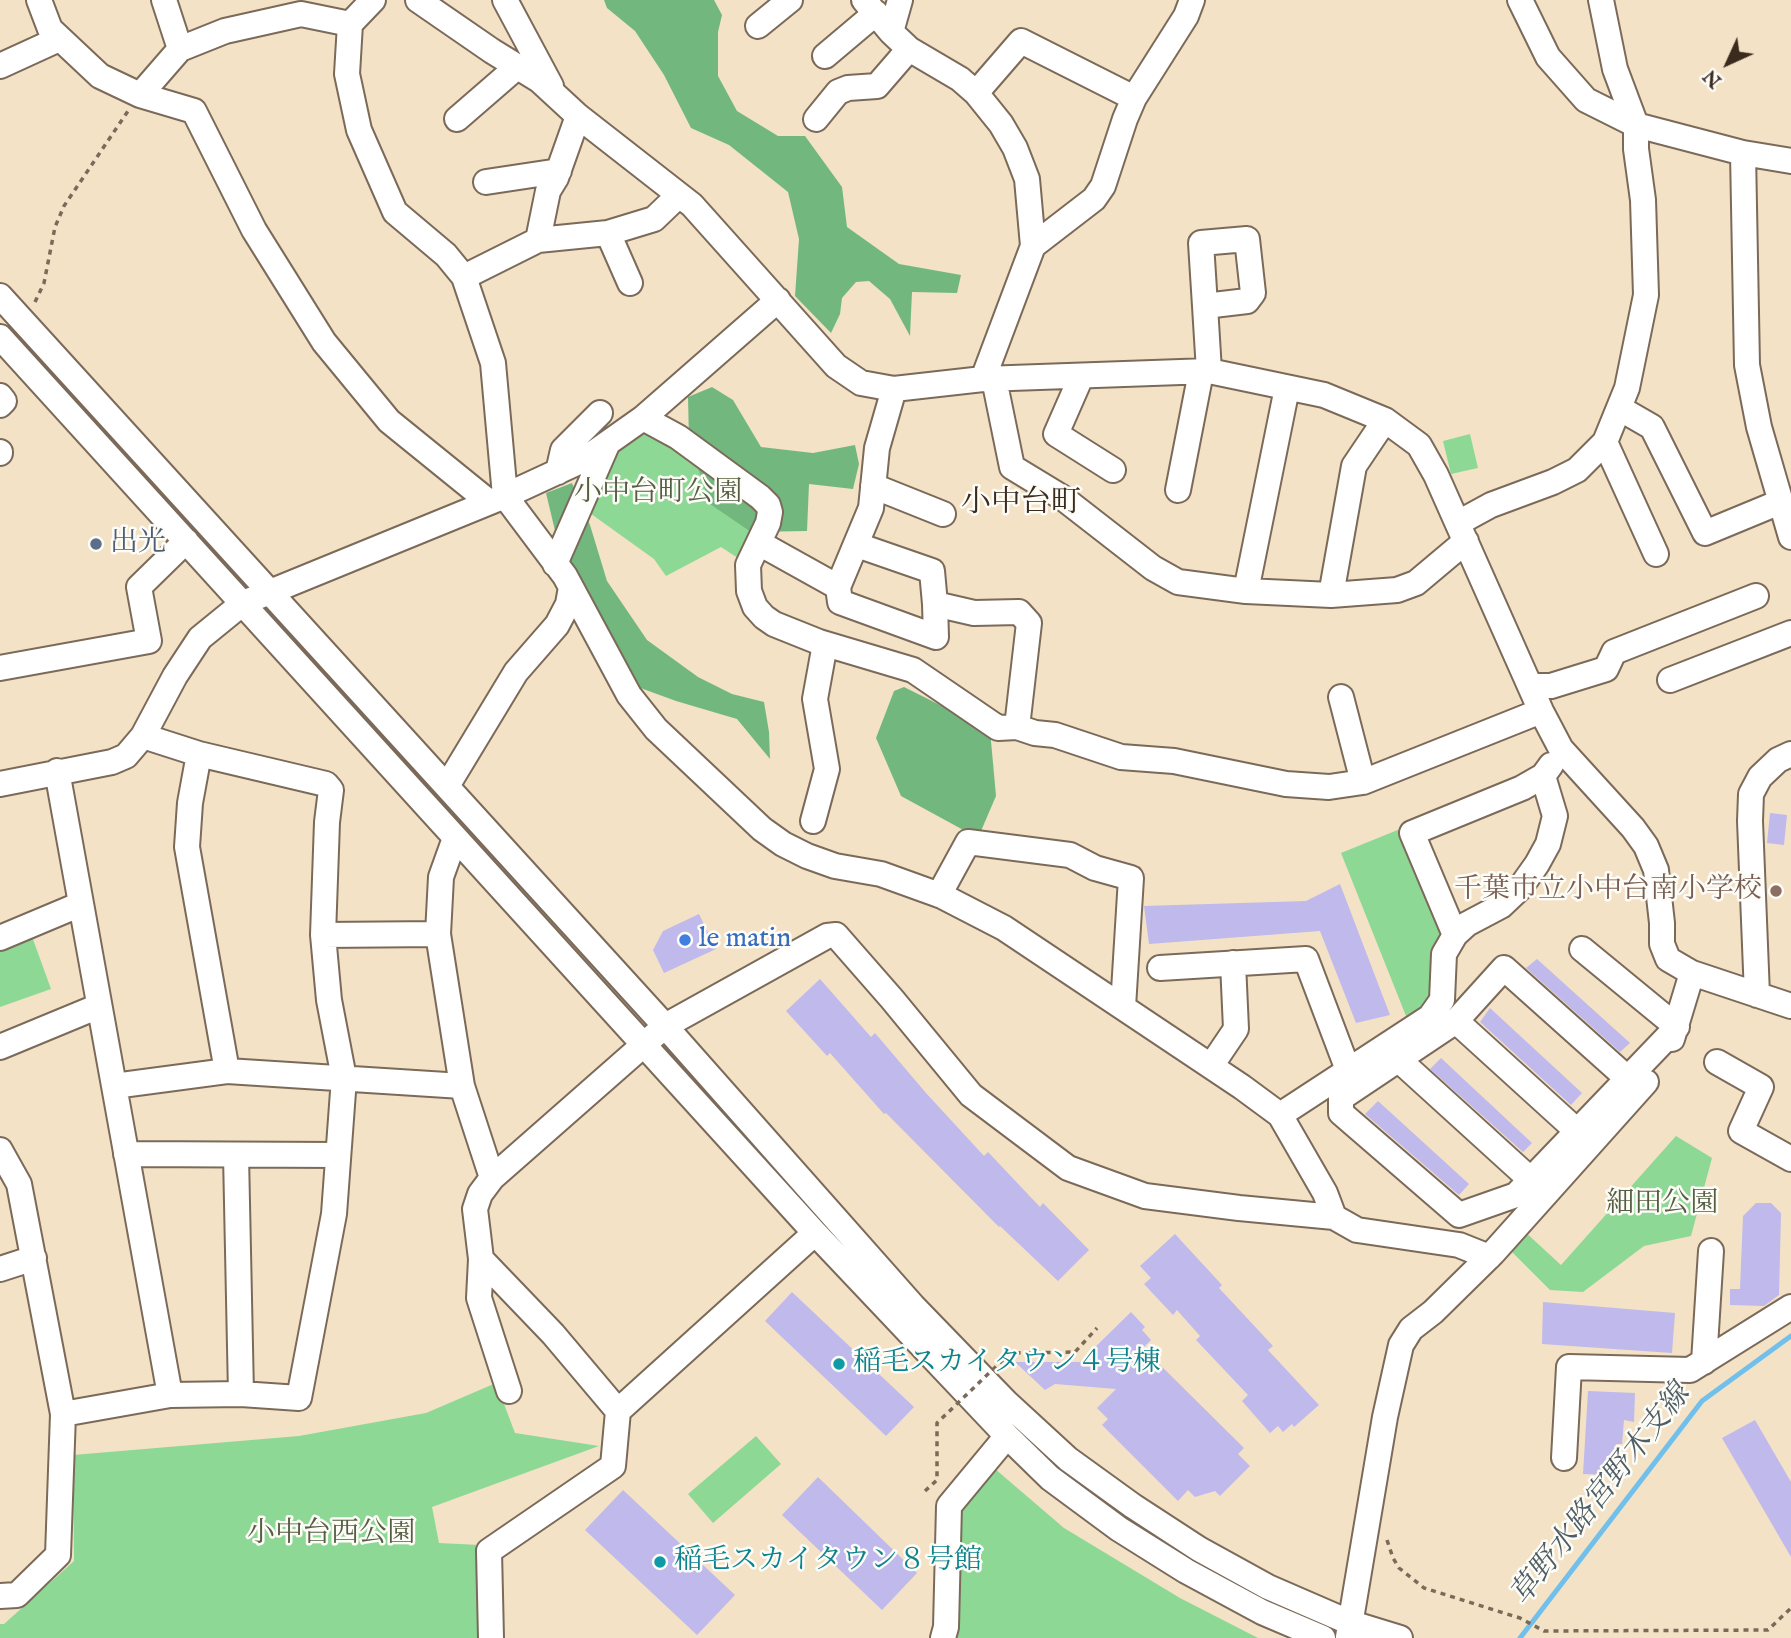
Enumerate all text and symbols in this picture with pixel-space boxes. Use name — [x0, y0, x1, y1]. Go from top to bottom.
north arrow — [1693, 28, 1763, 98]
text: N — [1699, 64, 1727, 92]
park label: 小中台町公園 — [574, 477, 742, 511]
district label: 小中台町 — [961, 487, 1081, 523]
place label: 出光 — [110, 527, 166, 561]
marker: 出光 — [88, 536, 104, 552]
place label: 千葉市立小中台南小学校 — [1454, 874, 1762, 908]
marker: 千葉市立小中台南小学校 — [1768, 883, 1784, 899]
place label: le matin — [699, 923, 791, 957]
marker: le matin — [677, 932, 693, 948]
park label: 細田公園 — [1606, 1188, 1718, 1222]
place label: 稲毛スカイタウン４号棟 — [853, 1347, 1161, 1381]
marker: 稲毛スカイタウン４号棟 — [831, 1356, 847, 1372]
water label: 草野水路宮野木支線 — [1505, 1379, 1699, 1613]
park label: 小中台西公園 — [247, 1518, 415, 1552]
place label: 稲毛スカイタウン８号館 — [674, 1545, 982, 1579]
marker: 稲毛スカイタウン８号館 — [652, 1554, 668, 1570]

